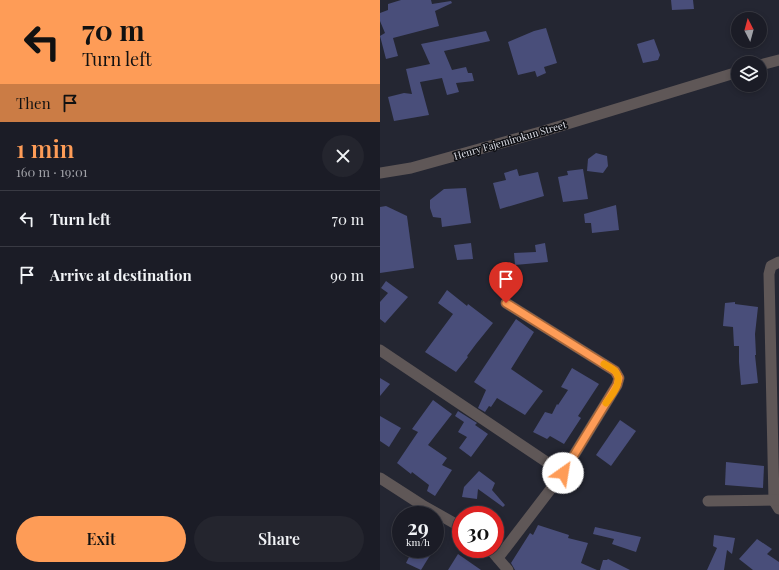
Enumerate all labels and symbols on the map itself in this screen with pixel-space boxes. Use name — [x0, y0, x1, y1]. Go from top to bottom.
north arrow — [731, 12, 767, 48]
street label: Henry Fajemirokun Street — [452, 117, 568, 163]
pin — [489, 262, 523, 303]
position arrow — [542, 452, 584, 494]
speed limit sign: 30 — [452, 506, 504, 558]

